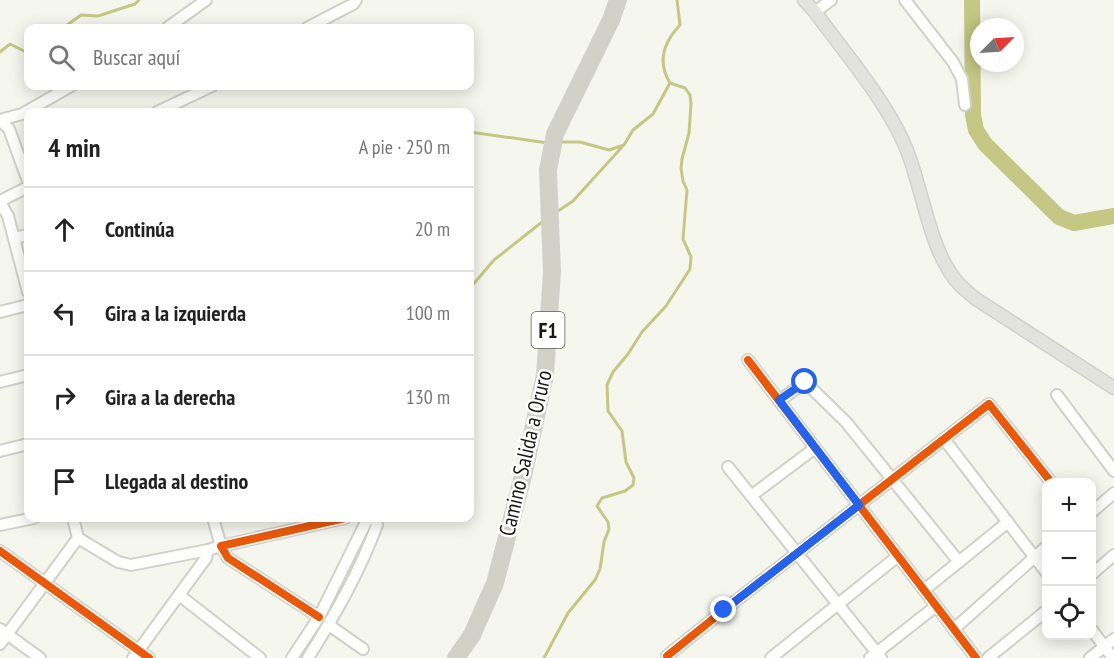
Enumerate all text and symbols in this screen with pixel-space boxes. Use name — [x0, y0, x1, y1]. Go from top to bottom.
north arrow — [970, 18, 1024, 72]
search box — [24, 24, 474, 90]
icon: search — [45, 41, 78, 74]
text: Buscar aquí — [93, 43, 180, 71]
text: 4 min — [48, 131, 101, 164]
text: A pie · 250 m — [359, 134, 450, 160]
icon: ahead — [48, 213, 81, 246]
text: Continúa — [105, 215, 174, 243]
text: 20 m — [415, 216, 450, 242]
icon: left — [48, 297, 81, 330]
text: Gira a la izquierda — [105, 299, 246, 327]
text: 100 m — [406, 300, 450, 326]
road number: F1 — [532, 312, 564, 348]
street label: Camino Salida a Oruro — [492, 367, 558, 539]
route start — [791, 368, 817, 394]
icon: right — [48, 381, 81, 414]
text: Gira a la derecha — [105, 383, 235, 411]
text: 130 m — [406, 384, 450, 410]
icon: arrive — [48, 465, 81, 498]
text: Llegada al destino — [105, 467, 248, 495]
map controls — [1042, 478, 1096, 640]
button: + — [1042, 478, 1096, 532]
button: − — [1042, 532, 1096, 586]
button: locate — [1042, 586, 1096, 640]
route end — [710, 596, 736, 622]

